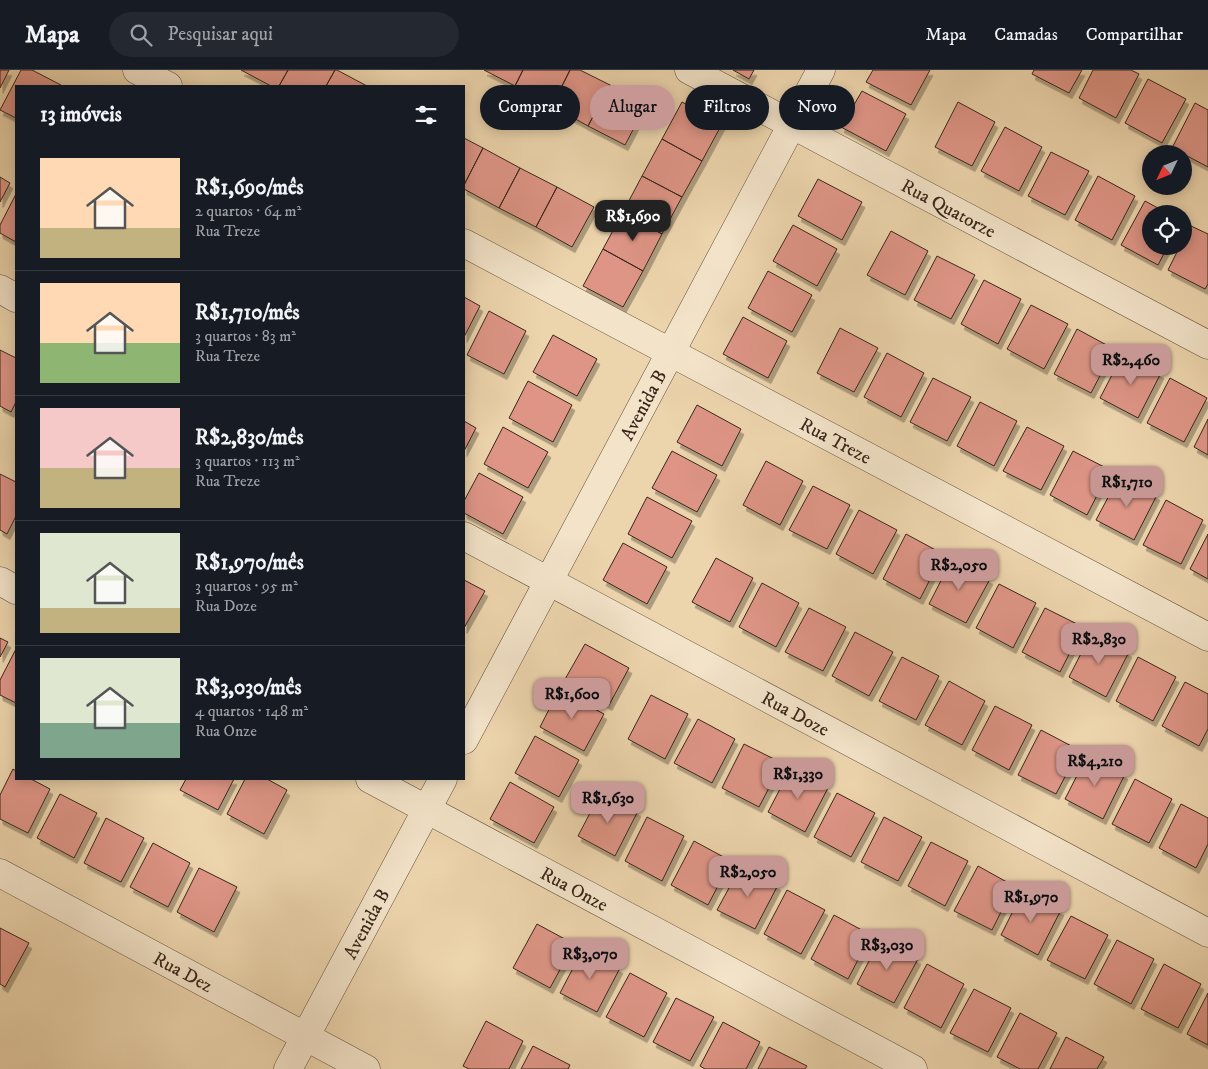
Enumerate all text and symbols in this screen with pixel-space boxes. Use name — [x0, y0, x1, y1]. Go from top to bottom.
search box — [109, 12, 459, 57]
text: Mapa — [25, 20, 79, 50]
icon: search — [127, 21, 155, 49]
text: Pesquisar aqui — [167, 23, 273, 46]
text: Mapa — [926, 24, 966, 46]
text: Camadas — [994, 24, 1058, 46]
text: Compartilhar — [1086, 24, 1183, 46]
chip: Comprar — [480, 85, 580, 130]
chip: Alugar — [590, 85, 675, 130]
chip: Filtros — [685, 85, 769, 130]
chip: Novo — [779, 85, 855, 130]
icon: filters — [412, 101, 440, 129]
text: 13 imóveis — [40, 102, 122, 128]
north arrow — [1142, 145, 1192, 195]
map controls — [1142, 145, 1192, 255]
text: R$1,690/mês — [195, 175, 304, 201]
street label: Rua Quatorze — [897, 175, 999, 244]
icon: home — [80, 178, 140, 238]
pin: R$1,690 — [587, 200, 679, 242]
text: 2 quartos · 64 m² — [195, 201, 301, 221]
button: locate — [1142, 205, 1192, 255]
text: R$1,690 — [606, 206, 660, 226]
text: Rua Treze — [195, 221, 260, 241]
text: R$1,710/mês — [195, 300, 300, 326]
icon: home — [80, 303, 140, 363]
text: 3 quartos · 83 m² — [195, 326, 296, 346]
pin: R$2,460 — [1085, 344, 1177, 386]
text: Rua Treze — [195, 346, 260, 366]
text: R$2,460 — [1102, 350, 1160, 370]
street label: Avenida B — [616, 366, 672, 444]
street label: Rua Treze — [796, 413, 875, 470]
text: R$2,830/mês — [195, 425, 303, 451]
icon: home — [80, 428, 140, 488]
text: 3 quartos · 113 m² — [195, 451, 300, 471]
pin: R$1,710 — [1081, 466, 1173, 508]
text: Rua Treze — [195, 471, 260, 491]
text: R$1,710 — [1101, 472, 1153, 492]
pin: R$2,050 — [913, 548, 1005, 591]
text: R$1,970/mês — [195, 550, 304, 576]
icon: home — [80, 553, 140, 613]
text: R$2,050 — [931, 555, 987, 575]
text: 3 quartos · 95 m² — [195, 576, 298, 596]
text: Rua Doze — [195, 596, 257, 616]
pin: R$2,830 — [1053, 622, 1145, 665]
text: R$2,830 — [1072, 629, 1126, 649]
text: R$3,030/mês — [195, 675, 301, 701]
icon: home — [80, 678, 140, 738]
pin: R$1,600 — [526, 678, 618, 720]
text: R$1,600 — [544, 684, 600, 704]
street label: Rua Doze — [757, 687, 833, 742]
text: 4 quartos · 148 m² — [195, 701, 308, 721]
text: Rua Onze — [195, 721, 257, 741]
pin: R$4,210 — [1049, 744, 1141, 787]
text: R$4,210 — [1067, 751, 1123, 771]
pin: R$1,330 — [752, 758, 844, 800]
text: R$1,330 — [773, 764, 823, 784]
pin: R$1,630 — [562, 782, 654, 824]
text: R$1,630 — [582, 788, 634, 808]
pin: R$2,050 — [702, 856, 794, 898]
street label: Rua Onze — [536, 862, 612, 917]
text: R$2,050 — [720, 862, 776, 882]
pin: R$1,970 — [985, 880, 1077, 923]
street label: Avenida B — [339, 885, 395, 963]
text: R$1,970 — [1004, 887, 1058, 907]
pin: R$3,030 — [841, 928, 933, 971]
text: R$3,030 — [861, 935, 913, 955]
pin: R$3,070 — [544, 938, 636, 980]
text: R$3,070 — [562, 944, 618, 964]
street label: Rua Dez — [149, 947, 216, 998]

